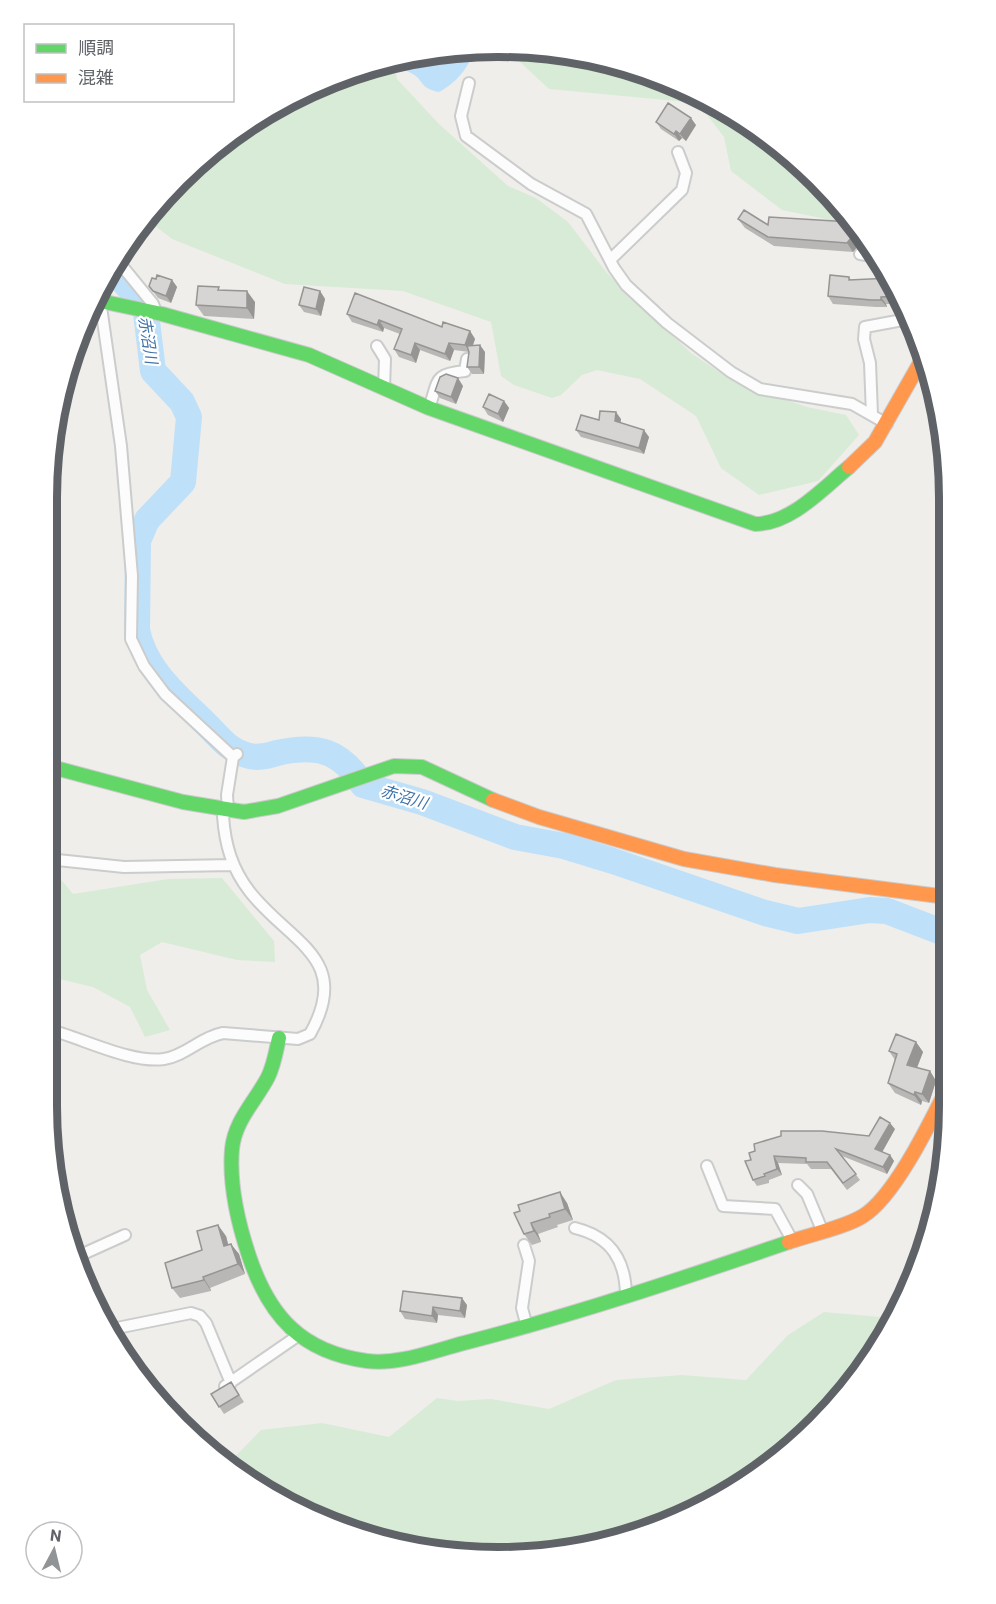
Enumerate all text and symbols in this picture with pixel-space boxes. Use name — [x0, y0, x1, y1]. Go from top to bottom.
legend — [24, 24, 234, 102]
text: 順調 — [78, 37, 114, 58]
text: 混雑 — [78, 67, 114, 88]
water label: 赤沼川 — [135, 315, 161, 367]
water label: 赤沼川 — [378, 781, 432, 814]
north arrow — [24, 1520, 84, 1580]
text: N — [49, 1525, 63, 1546]

